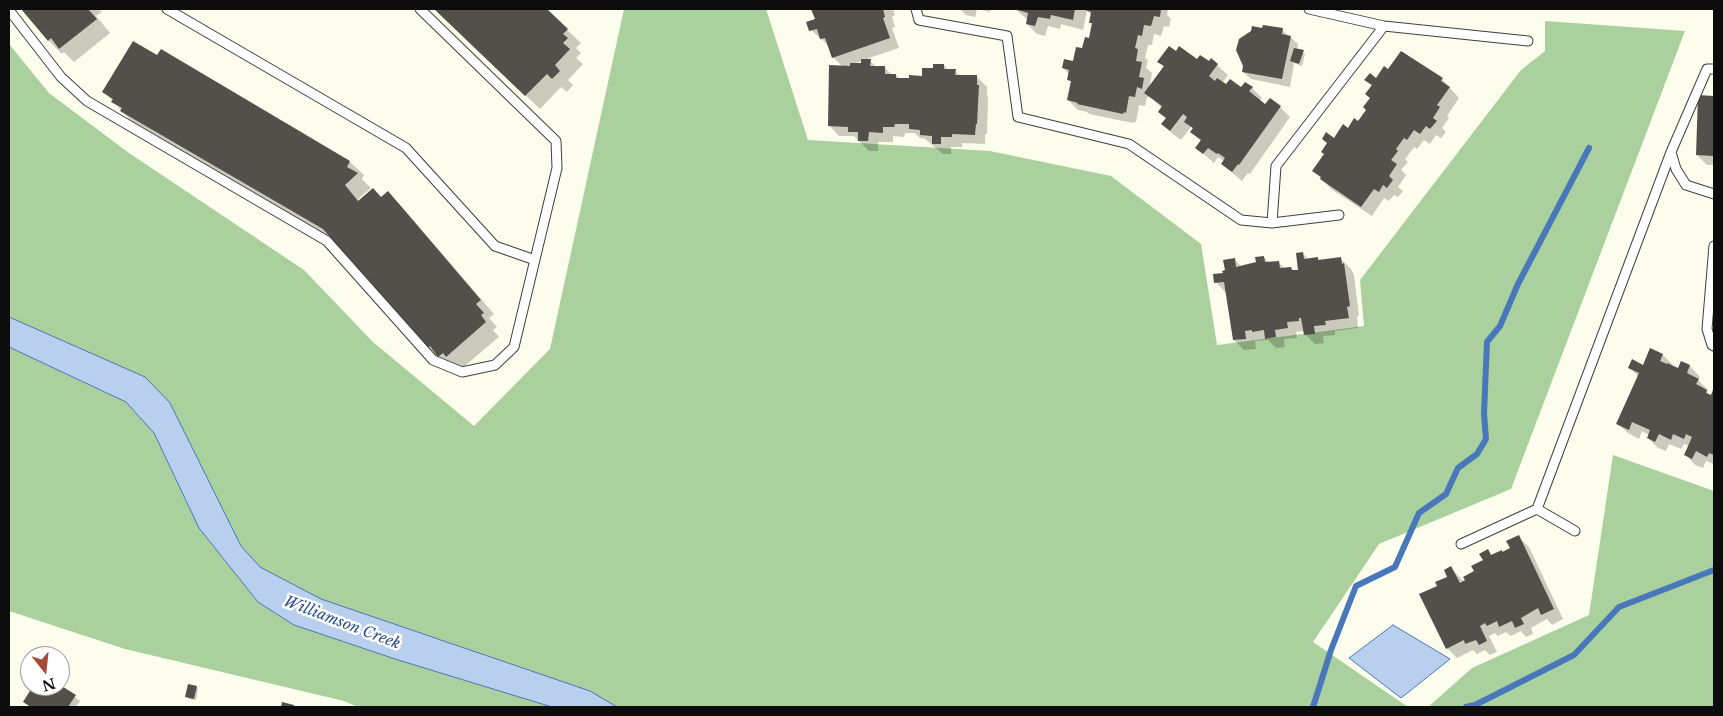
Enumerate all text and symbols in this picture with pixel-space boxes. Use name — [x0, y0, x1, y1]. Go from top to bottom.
water label: Williamson Creek — [281, 593, 403, 653]
north arrow — [20, 646, 70, 696]
text: N — [40, 674, 58, 695]

